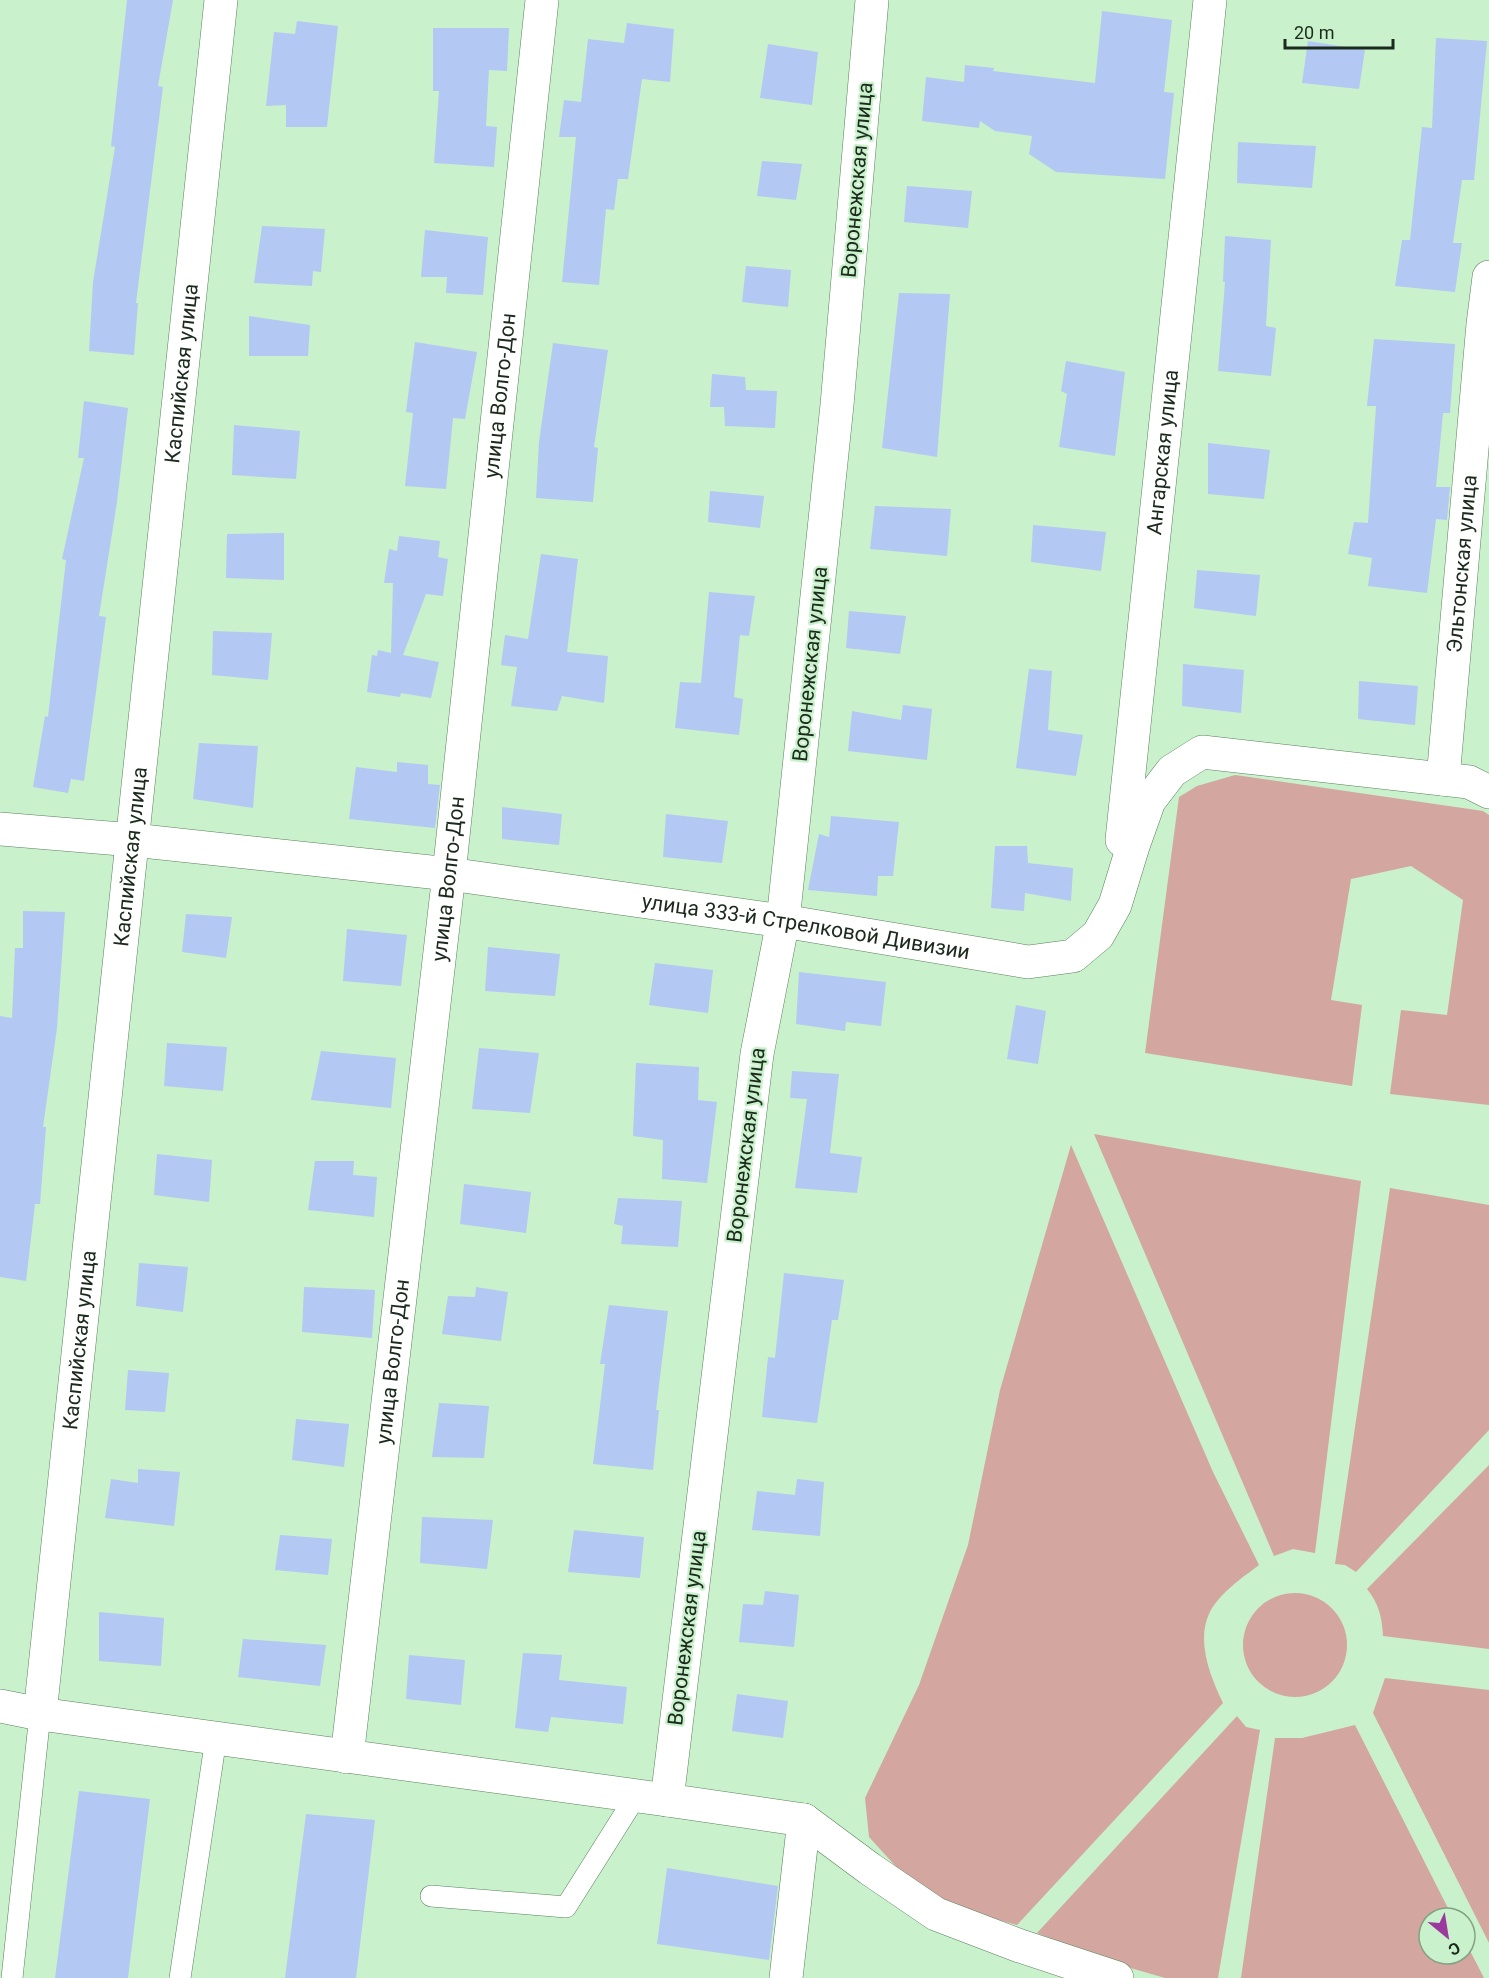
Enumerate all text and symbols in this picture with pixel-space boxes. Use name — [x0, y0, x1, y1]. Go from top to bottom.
scale bar — [1285, 12, 1393, 50]
text: 20 m — [1294, 22, 1334, 43]
street label: Воронежская улица — [836, 81, 878, 279]
street label: Каспийская улица — [160, 282, 203, 464]
street label: улица Волго-Дон — [479, 312, 521, 480]
street label: Ангарская улица — [1142, 368, 1183, 536]
street label: Эльтонская улица — [1442, 474, 1482, 654]
street label: Воронежская улица — [788, 565, 832, 763]
street label: Каспийская улица — [109, 766, 152, 948]
street label: улица Волго-Дон — [427, 795, 469, 963]
street label: улица 333-й Стрелковой Дивизии — [640, 889, 972, 964]
street label: Воронежская улица — [722, 1046, 770, 1244]
street label: Каспийская улица — [58, 1249, 101, 1431]
street label: улица Волго-Дон — [371, 1278, 414, 1446]
street label: Воронежская улица — [663, 1529, 711, 1727]
north arrow — [1417, 1906, 1477, 1966]
text: С — [1445, 1938, 1464, 1959]

